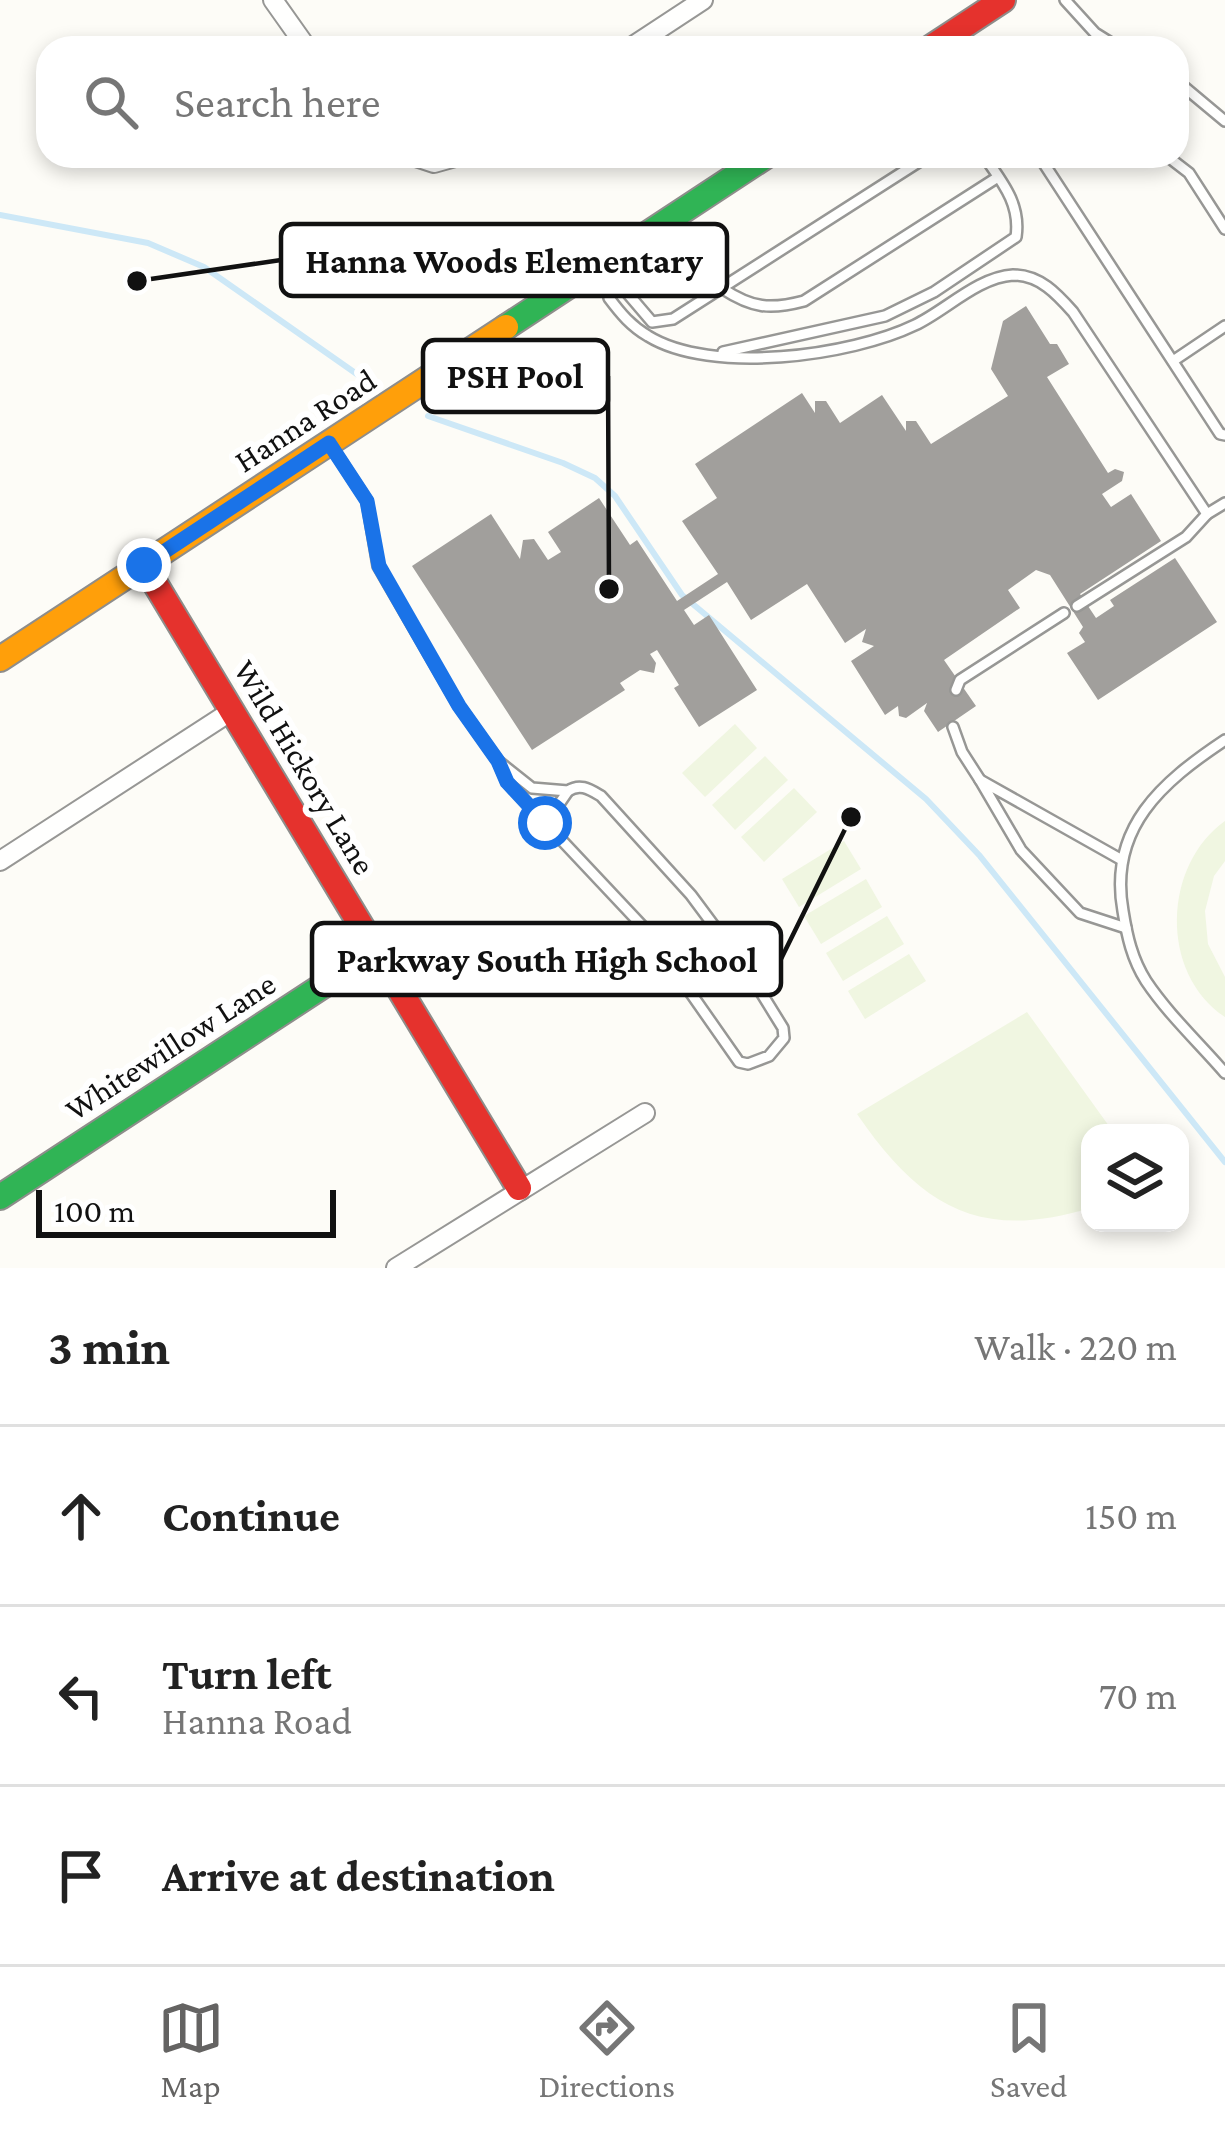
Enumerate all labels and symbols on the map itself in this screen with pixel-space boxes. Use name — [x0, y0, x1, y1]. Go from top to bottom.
callout: Hanna Woods Elementary — [281, 224, 727, 296]
text: Hanna Woods Elementary — [305, 241, 703, 281]
callout: PSH Pool — [423, 340, 608, 412]
text: PSH Pool — [447, 356, 583, 396]
street label: Hanna Road — [228, 361, 382, 479]
route end — [117, 538, 171, 592]
street label: Wild Hickory Lane — [226, 653, 384, 881]
route start — [518, 796, 572, 850]
callout: Parkway South High School — [312, 923, 781, 995]
text: Parkway South High School — [337, 940, 757, 980]
street label: Whitewillow Lane — [58, 964, 282, 1128]
scale bar — [36, 1184, 336, 1237]

